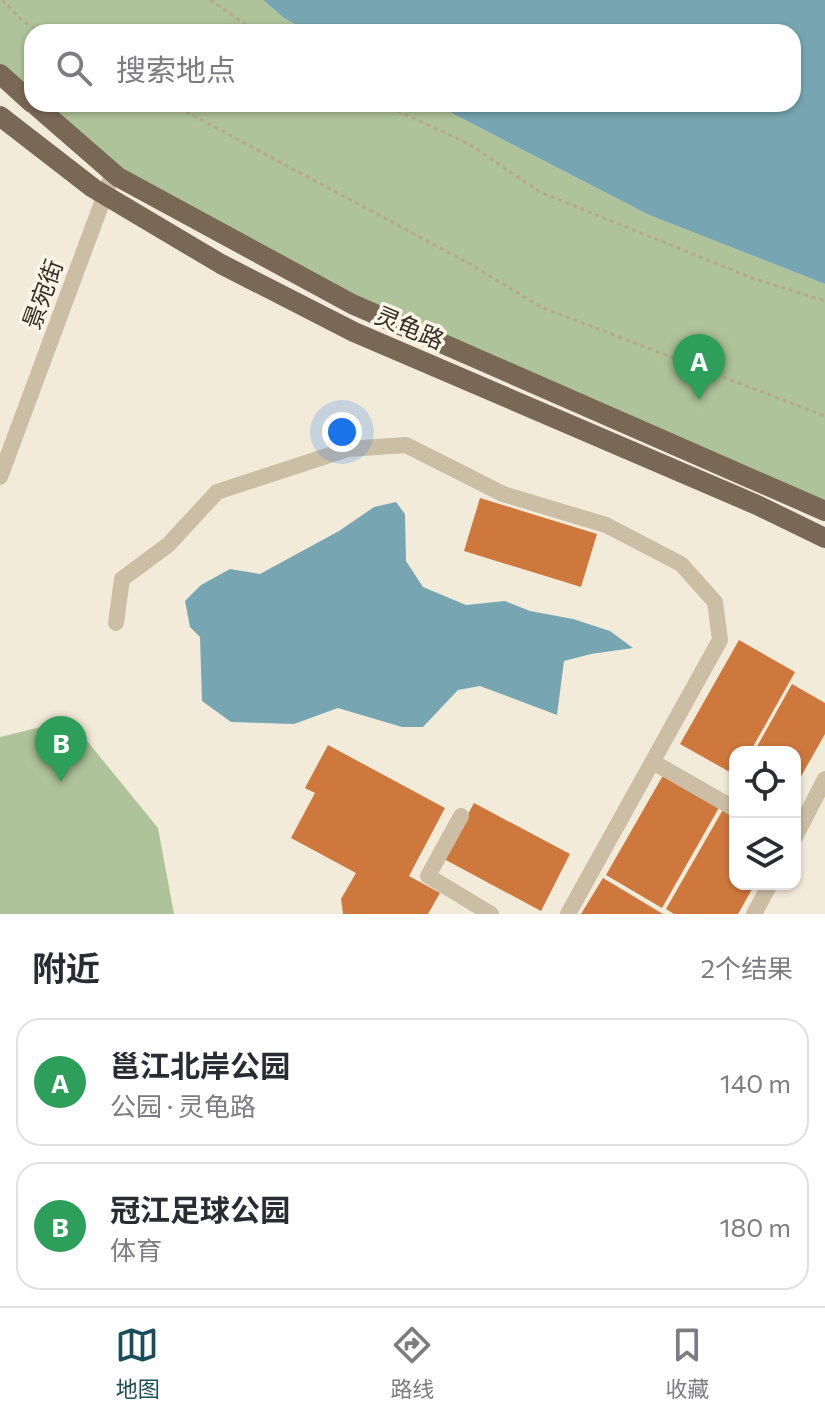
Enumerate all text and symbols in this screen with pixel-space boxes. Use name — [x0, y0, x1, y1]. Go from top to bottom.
search box — [24, 24, 801, 112]
icon: search — [52, 46, 96, 90]
text: 搜索地点 — [116, 50, 236, 87]
street label: 景宛街 — [16, 255, 68, 333]
street label: 灵龟路 — [371, 300, 449, 354]
pin: A — [673, 334, 725, 400]
your location — [322, 412, 362, 452]
pin: B — [35, 716, 87, 782]
map controls — [729, 746, 801, 890]
button: locate — [729, 746, 801, 818]
button: layers — [729, 818, 801, 890]
text: 附近 — [32, 946, 100, 988]
text: 2个结果 — [701, 952, 793, 983]
text: 邕江北岸公园 — [110, 1046, 290, 1083]
text: A — [51, 1067, 69, 1098]
text: 140 m — [720, 1067, 791, 1098]
text: 公园 · 灵龟路 — [110, 1090, 256, 1121]
text: 冠江足球公园 — [110, 1190, 290, 1227]
text: B — [51, 1211, 69, 1242]
text: 180 m — [719, 1211, 791, 1242]
text: 体育 — [110, 1234, 162, 1265]
tab: 地图 — [115, 1323, 160, 1403]
tab: 路线 — [390, 1323, 435, 1403]
tab: 收藏 — [665, 1323, 710, 1403]

